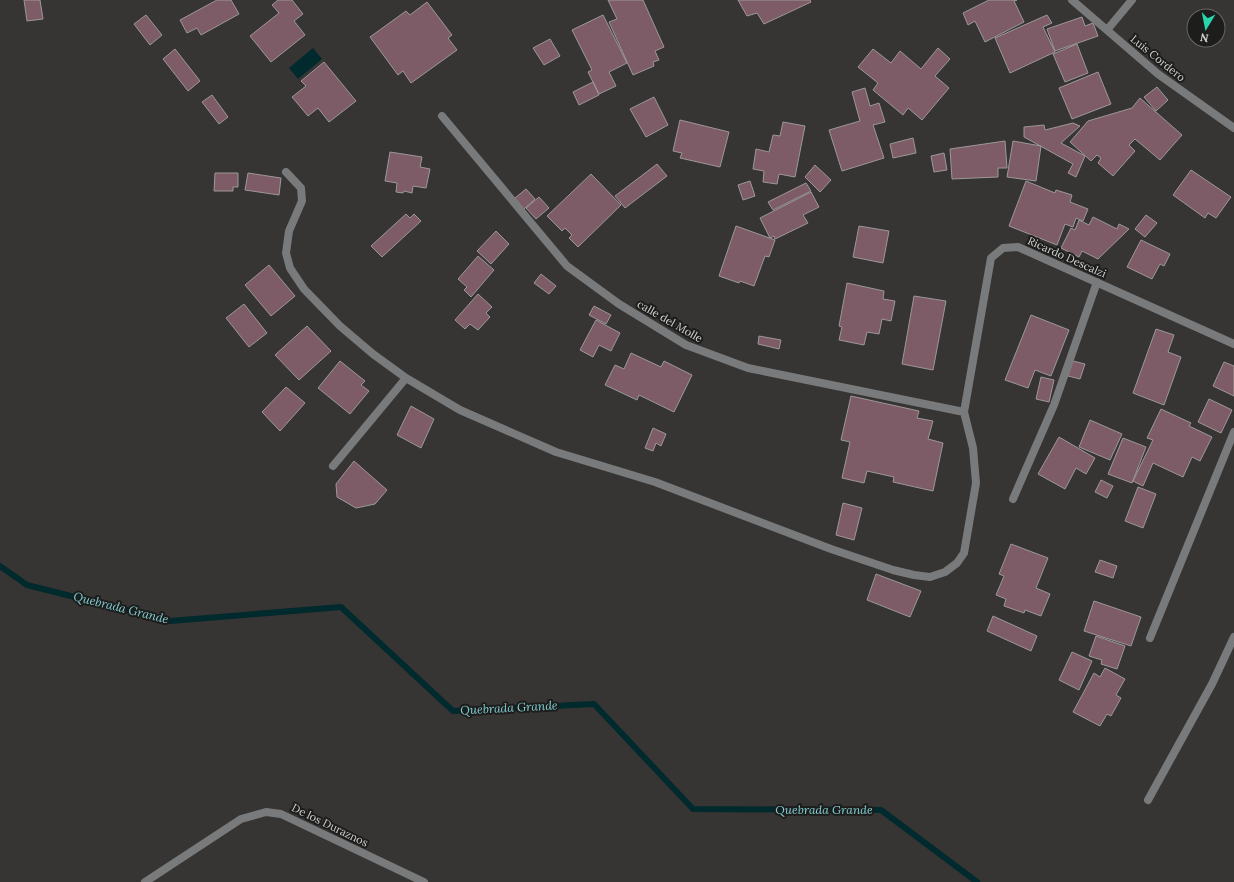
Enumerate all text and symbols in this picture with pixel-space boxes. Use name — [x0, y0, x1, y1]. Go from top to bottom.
north arrow — [1186, 8, 1226, 48]
text: N — [1198, 30, 1210, 45]
street label: Luis Cordero — [1128, 32, 1188, 84]
street label: Ricardo Descalzi — [1026, 233, 1108, 281]
street label: calle del Molle — [635, 297, 705, 345]
water label: Quebrada Grande — [72, 588, 170, 627]
water label: Quebrada Grande — [460, 697, 558, 718]
street label: De los Duraznos — [289, 800, 371, 850]
water label: Quebrada Grande — [775, 802, 873, 817]

